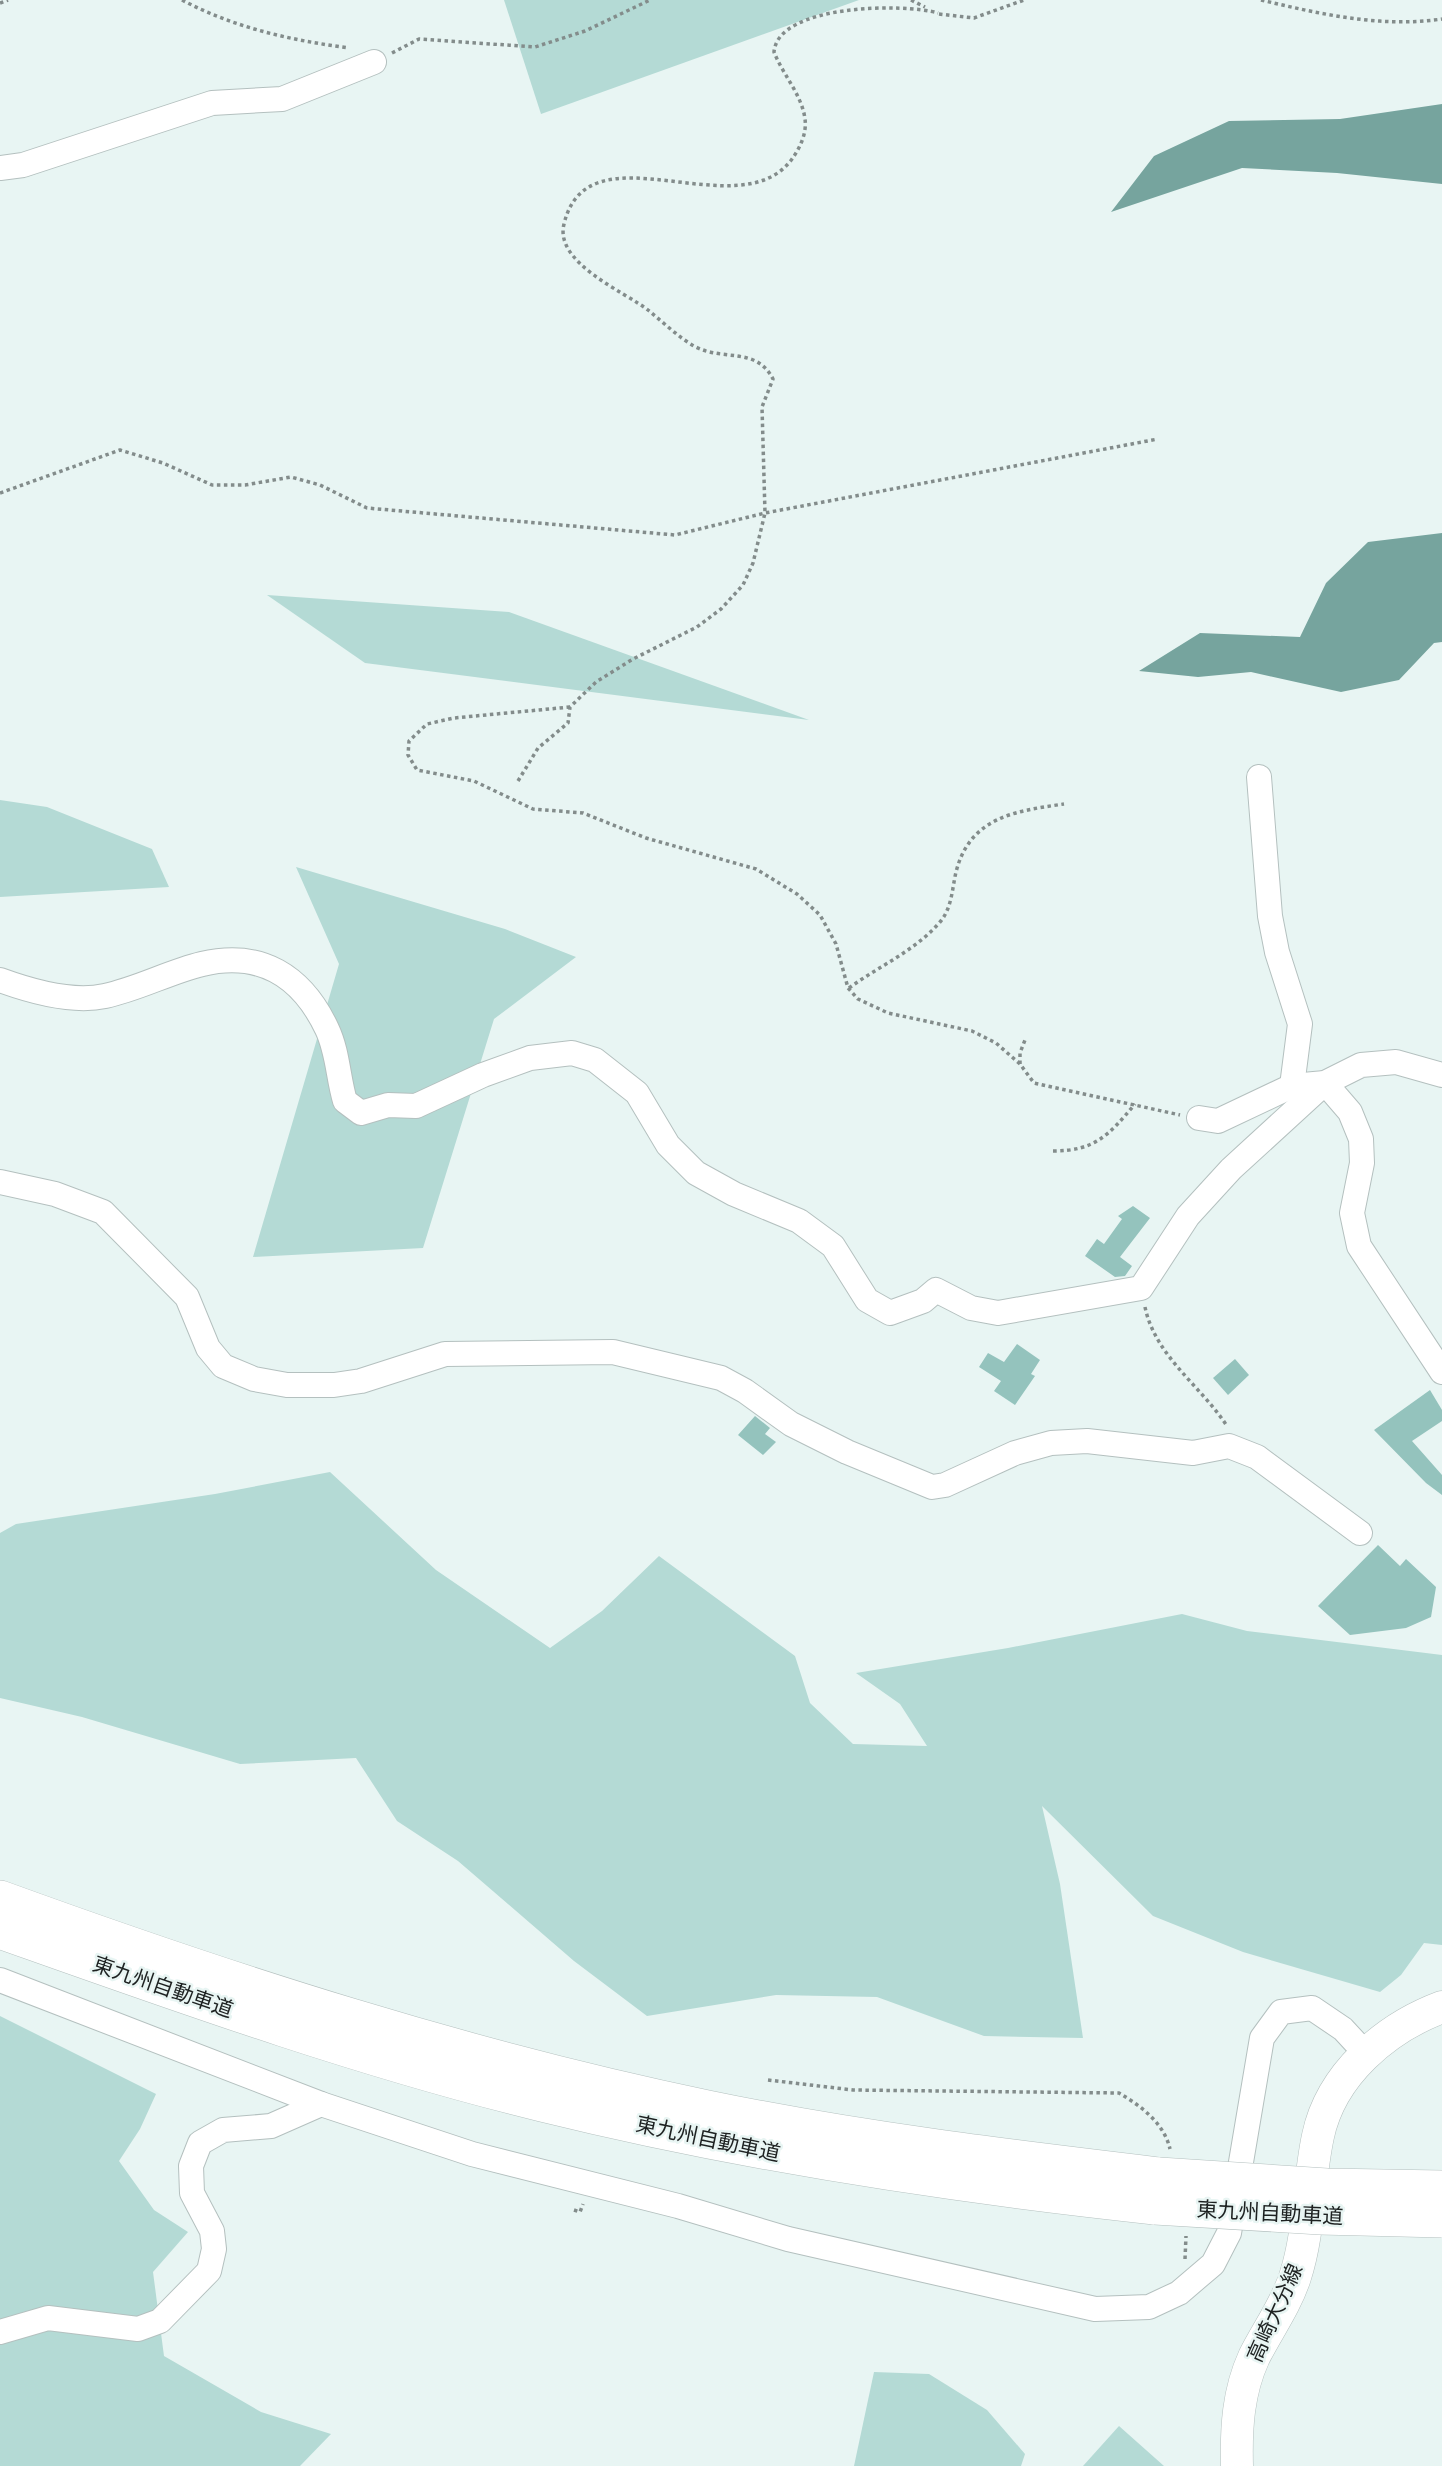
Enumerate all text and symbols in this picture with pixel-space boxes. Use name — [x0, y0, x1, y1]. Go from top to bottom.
street label: 東九州自動車道 — [89, 1949, 237, 2025]
street label: 東九州自動車道 — [633, 2109, 783, 2169]
street label: 東九州自動車道 — [1196, 2194, 1344, 2232]
street label: 高崎大分線 — [1240, 2259, 1310, 2367]

